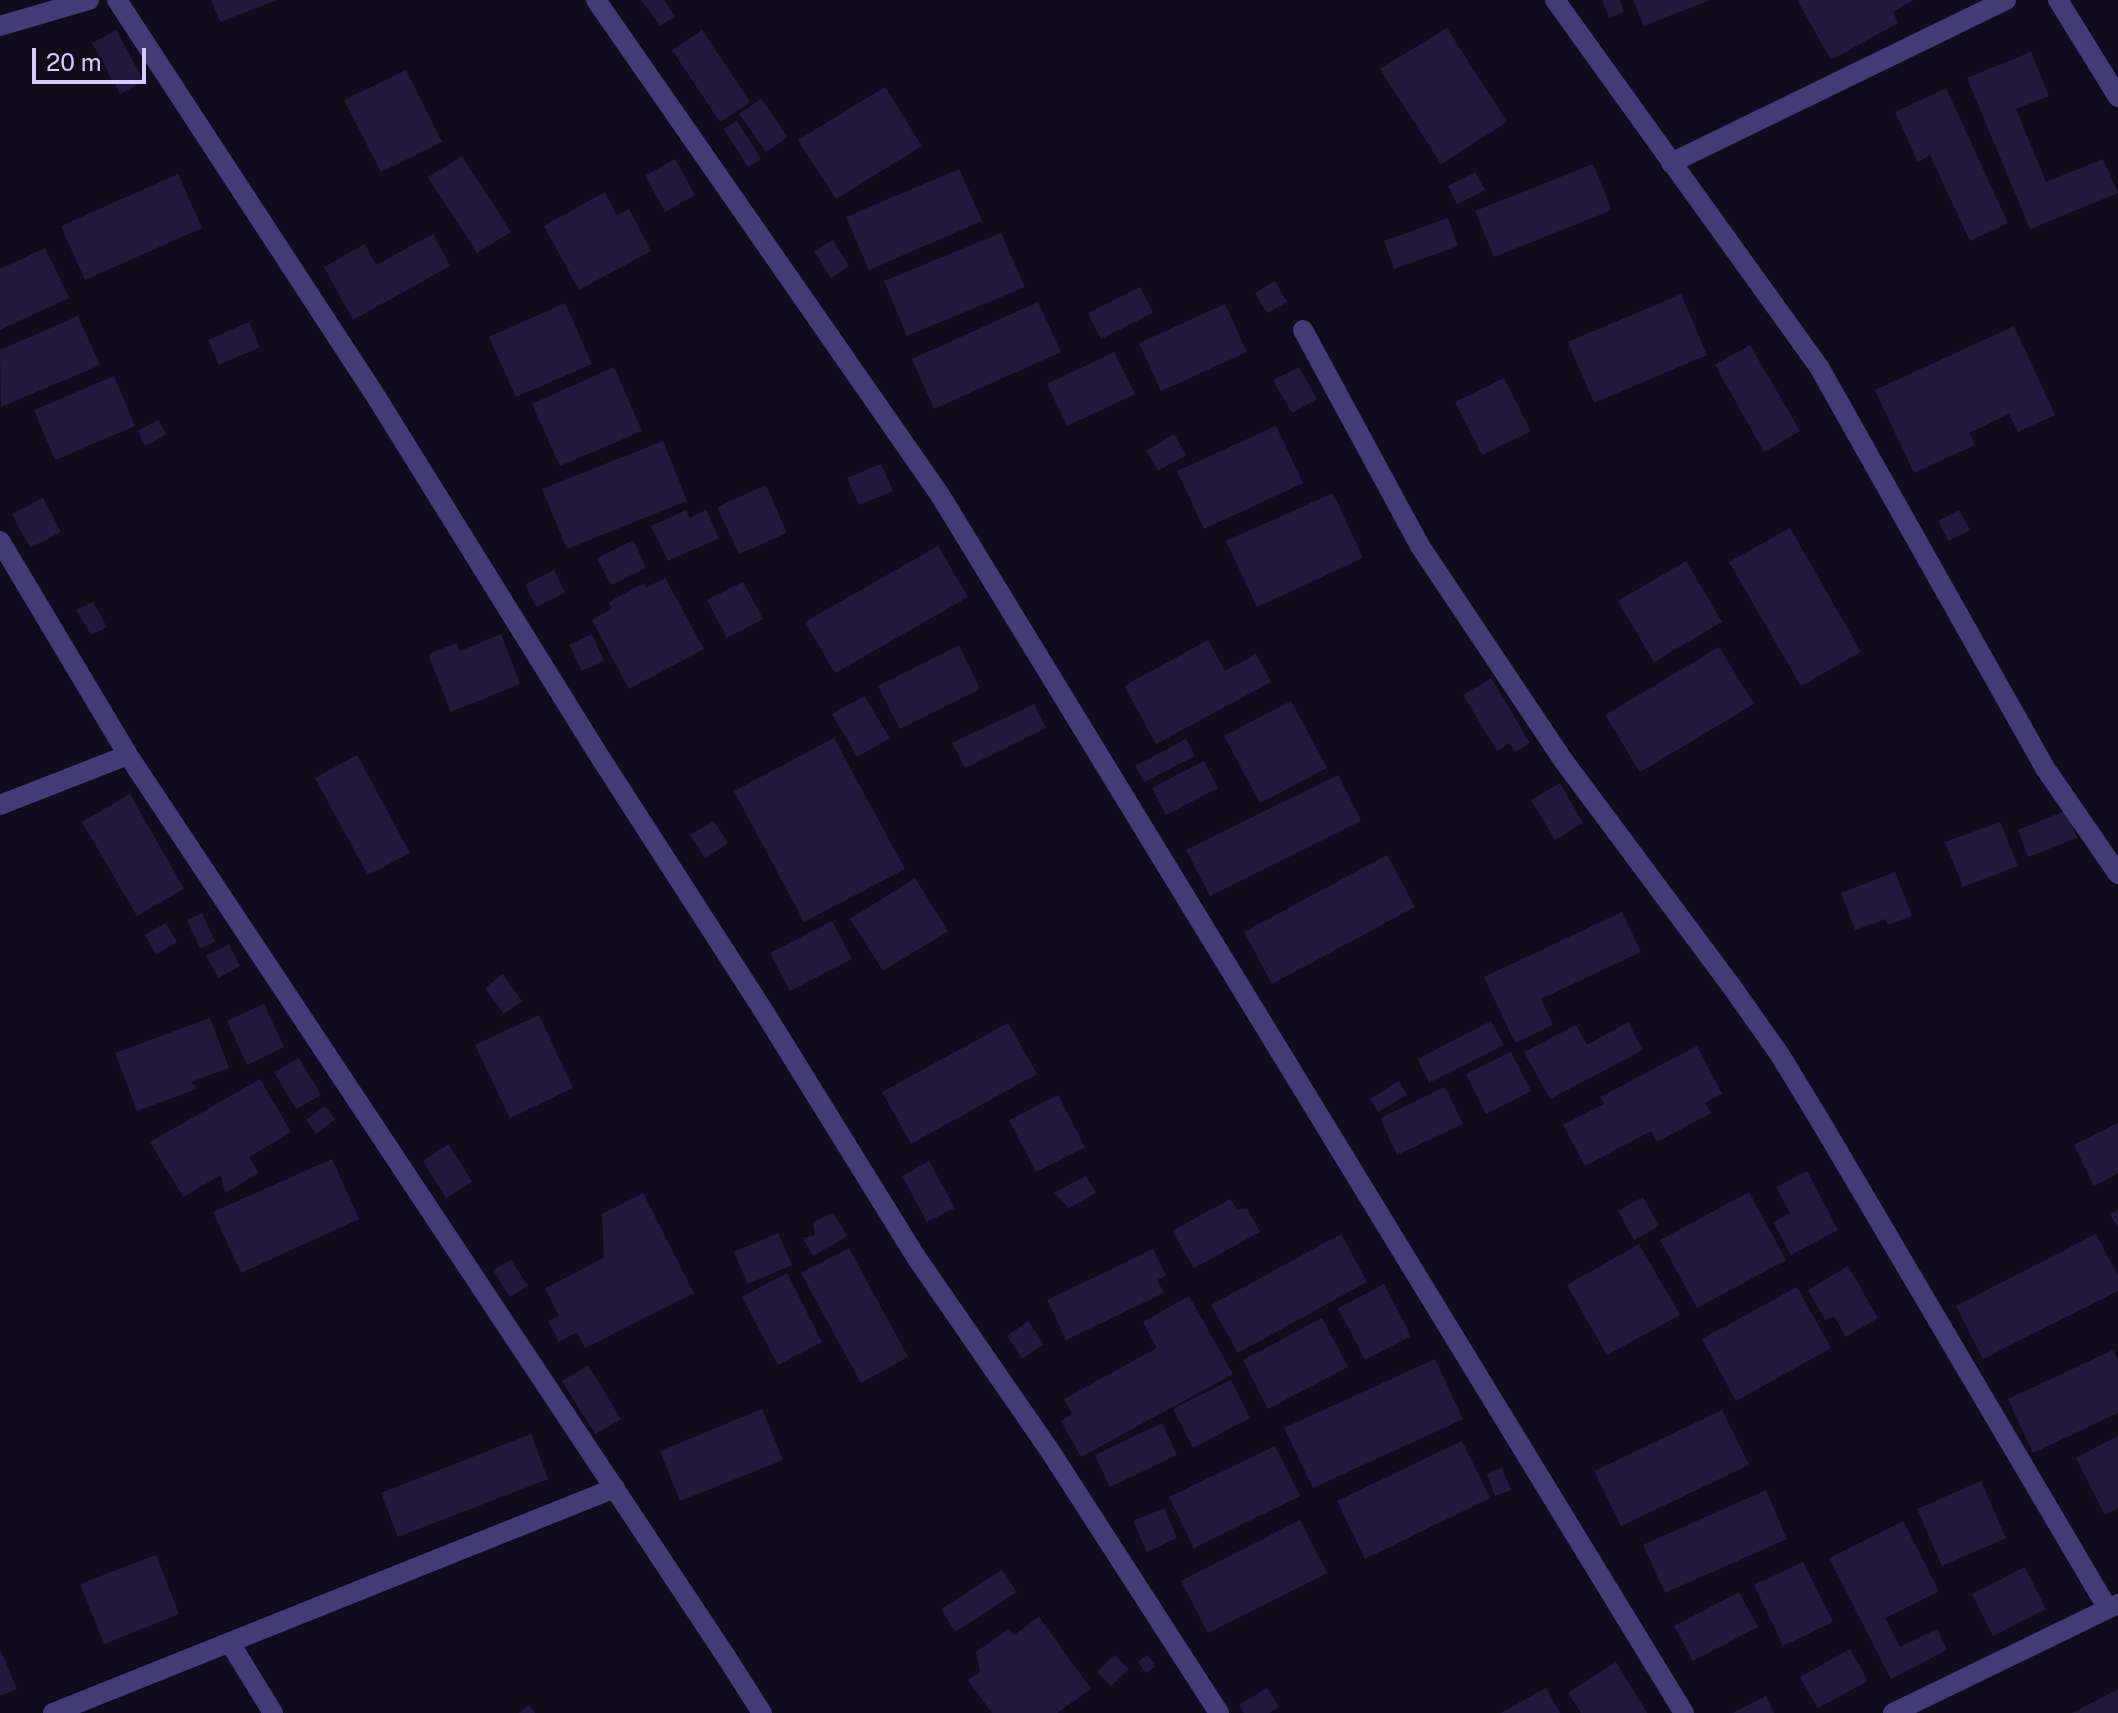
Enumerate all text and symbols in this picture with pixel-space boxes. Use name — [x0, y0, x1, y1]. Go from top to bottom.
scale bar — [36, 32, 150, 82]
text: 20 m — [46, 48, 102, 76]

